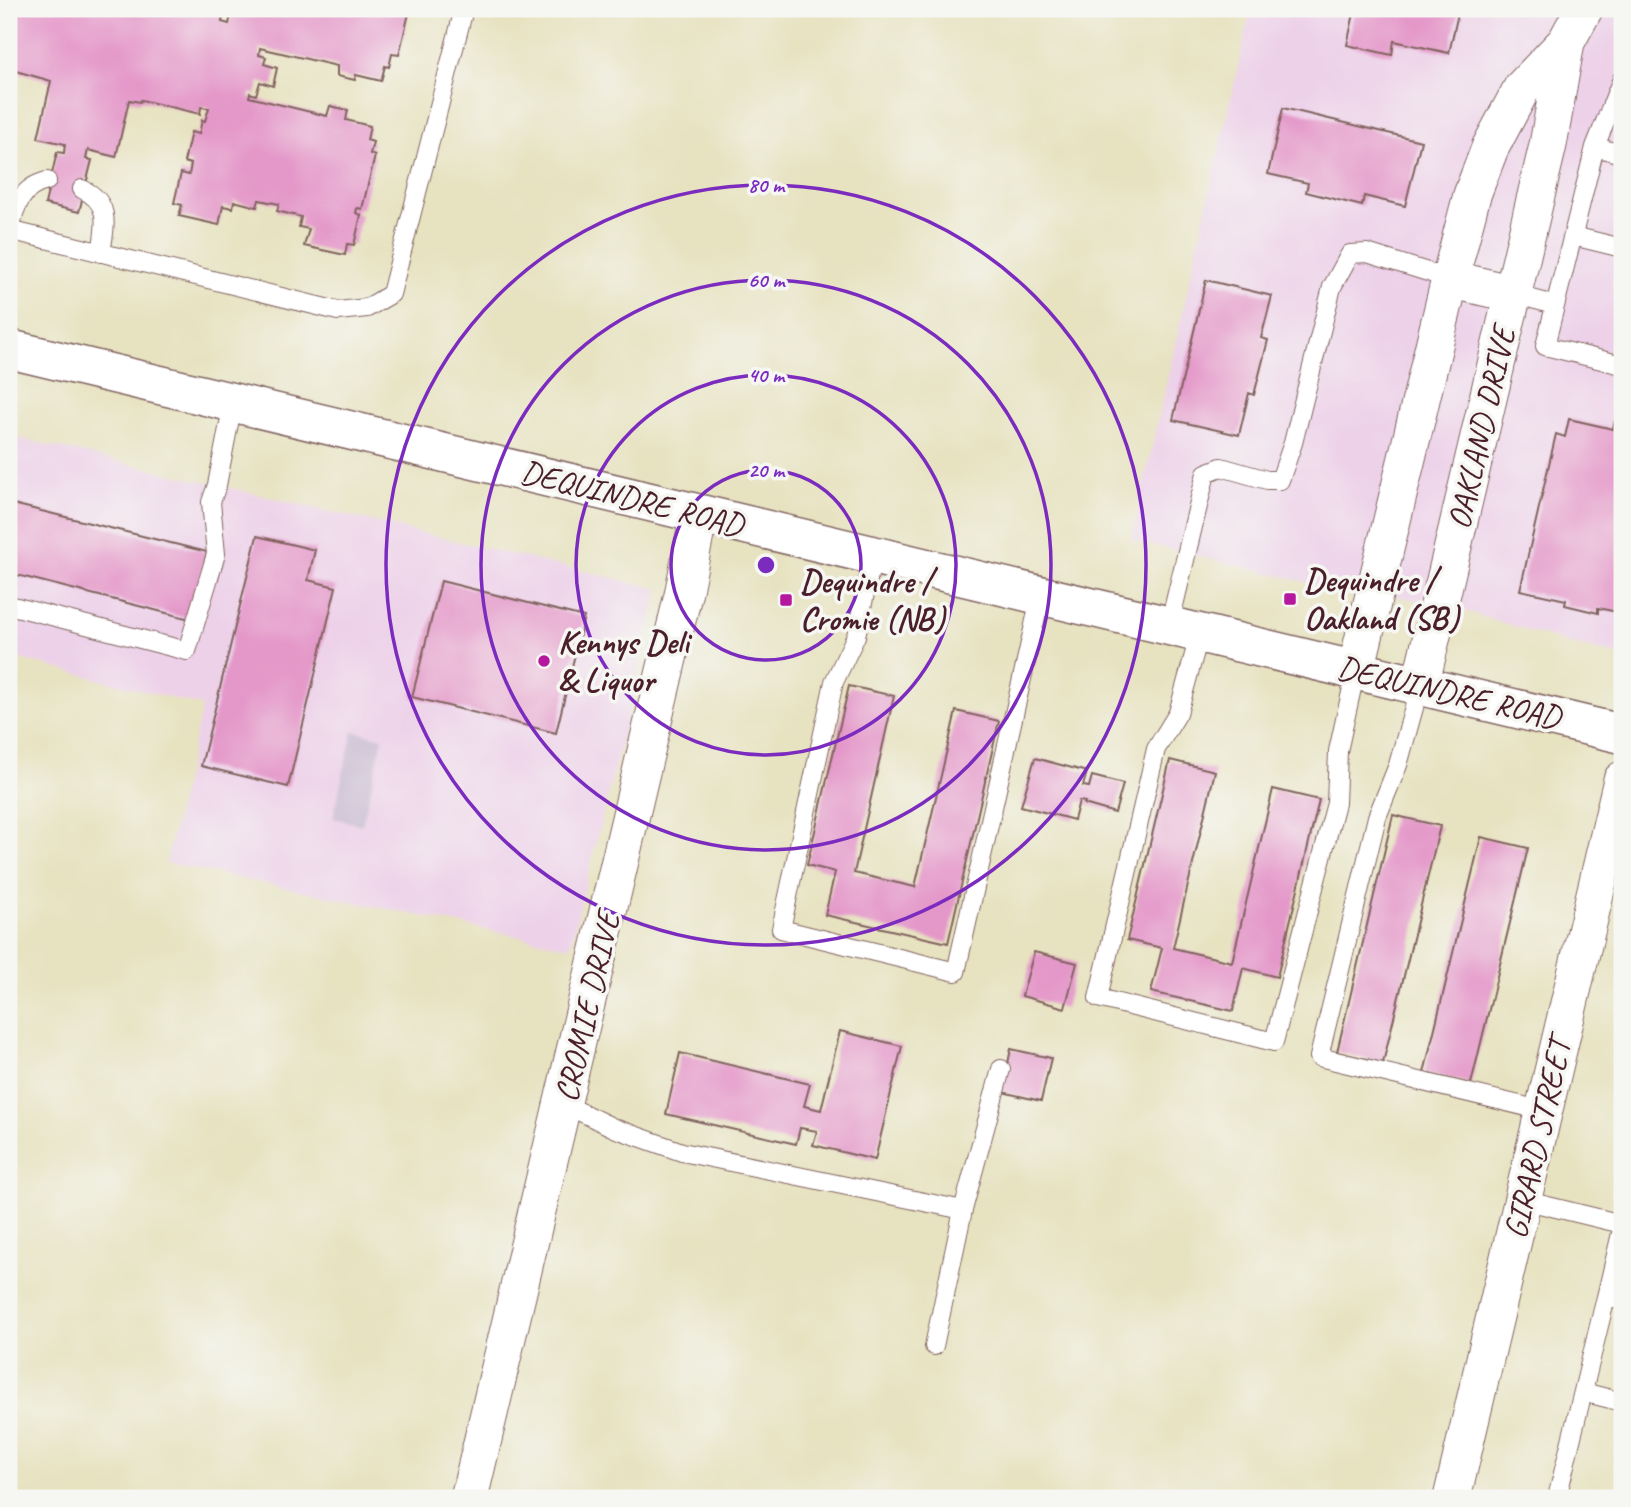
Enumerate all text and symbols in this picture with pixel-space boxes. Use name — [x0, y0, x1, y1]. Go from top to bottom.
text: 80 m — [748, 172, 786, 198]
text: 60 m — [748, 267, 786, 293]
street label: OAKLAND DRIVE — [1437, 319, 1525, 533]
text: 40 m — [748, 362, 786, 388]
street label: DEQUINDRE ROAD — [517, 450, 750, 547]
text: 20 m — [748, 457, 786, 483]
centre of rings — [754, 553, 778, 577]
place label: Dequindre / Oakland (SB) — [1304, 559, 1461, 639]
place label: Dequindre / Cromie (NB) — [800, 560, 947, 640]
marker: Dequindre / Oakland (SB) — [1282, 591, 1298, 607]
marker: Dequindre / Cromie (NB) — [778, 592, 794, 608]
place label: Kennys Deli & Liquor — [558, 621, 693, 701]
street label: DEQUINDRE ROAD — [1333, 646, 1567, 739]
marker: Kennys Deli & Liquor — [536, 653, 552, 669]
street label: CROMIE DRIVE — [545, 904, 630, 1106]
street label: GIRARD STREET — [1494, 1028, 1582, 1243]

